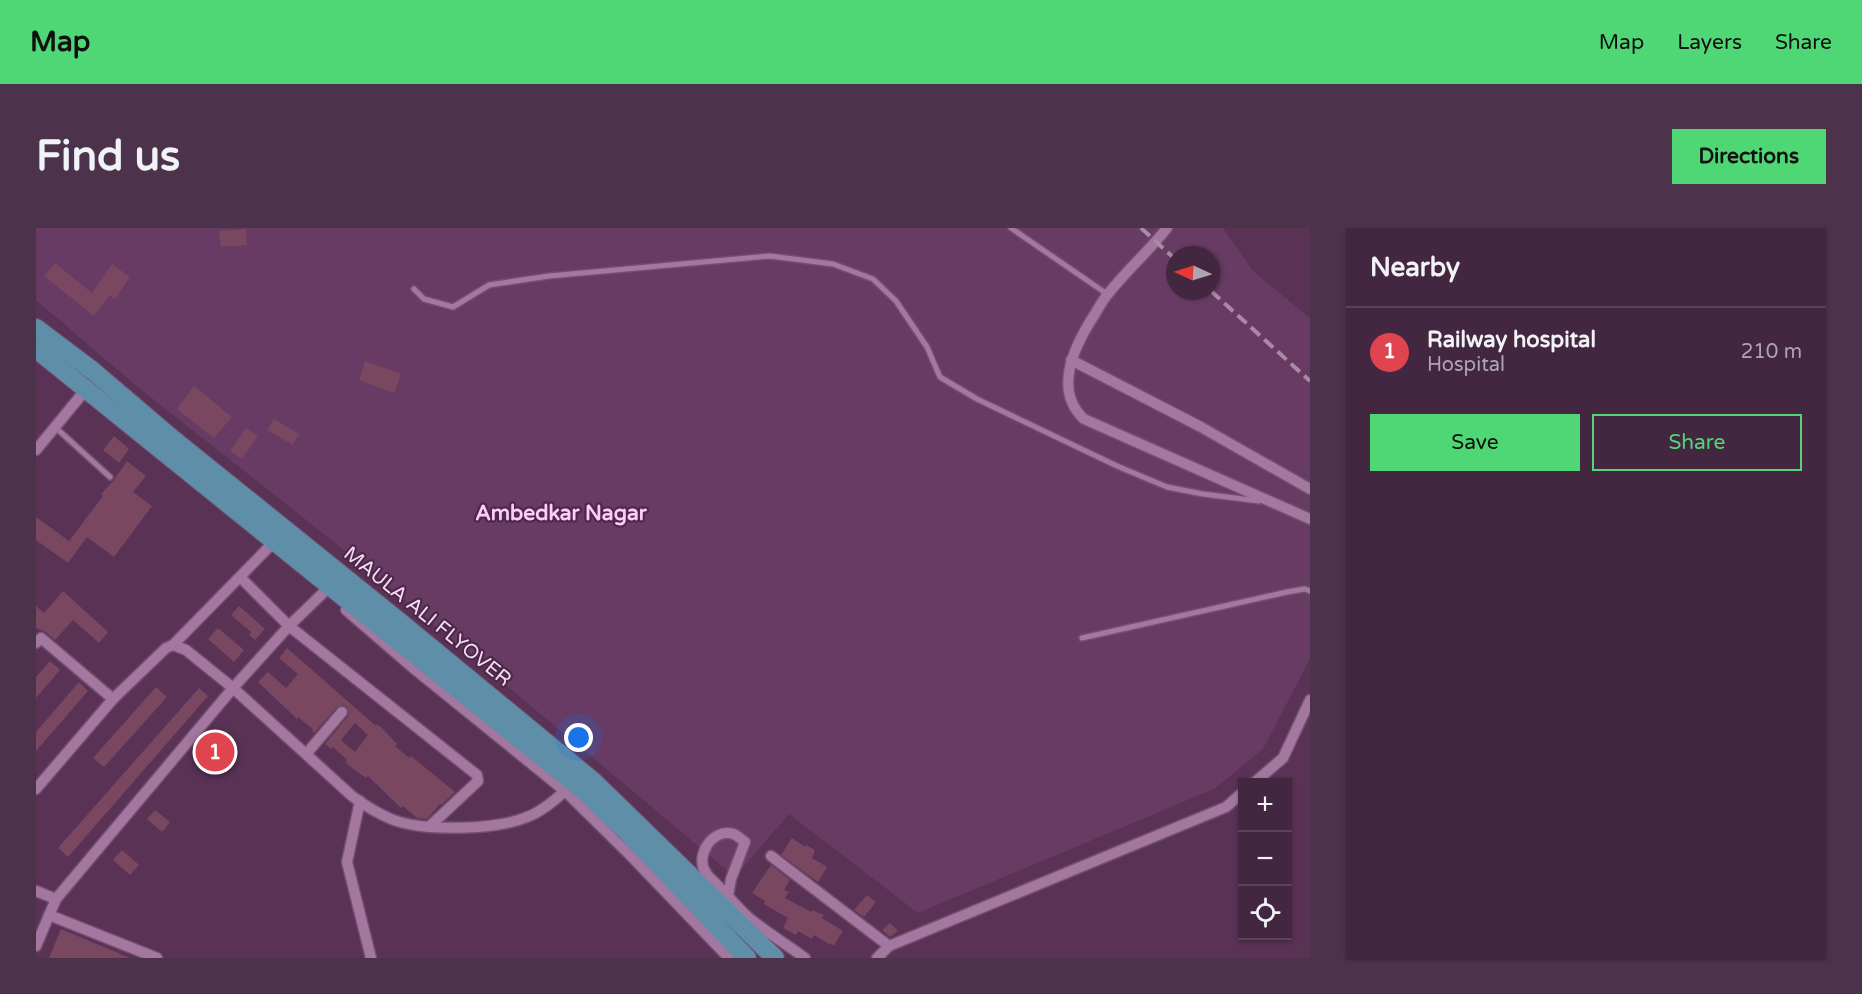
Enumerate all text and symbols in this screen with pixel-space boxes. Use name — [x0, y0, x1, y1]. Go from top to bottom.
text: Map — [30, 25, 90, 59]
text: Map — [1599, 30, 1644, 55]
text: Layers — [1677, 30, 1742, 55]
text: Share — [1775, 30, 1832, 55]
button: Directions — [1672, 129, 1826, 184]
text: Find us — [36, 131, 180, 182]
north arrow — [1166, 246, 1220, 300]
text: Nearby — [1370, 252, 1460, 283]
text: Railway hospital — [1427, 327, 1596, 353]
text: 1 — [1383, 340, 1396, 364]
text: 210 m — [1741, 340, 1802, 364]
text: Hospital — [1427, 353, 1505, 377]
button: Save — [1370, 414, 1580, 471]
button: Share — [1592, 414, 1802, 471]
district label: Ambedkar Nagar — [475, 501, 648, 526]
street label: MAULA ALI FLYOVER — [339, 542, 516, 692]
your location — [564, 723, 593, 752]
pin: 1 — [196, 730, 234, 774]
map controls — [1238, 778, 1292, 940]
button: + — [1238, 778, 1292, 832]
button: − — [1238, 832, 1292, 886]
button: locate — [1238, 886, 1292, 940]

